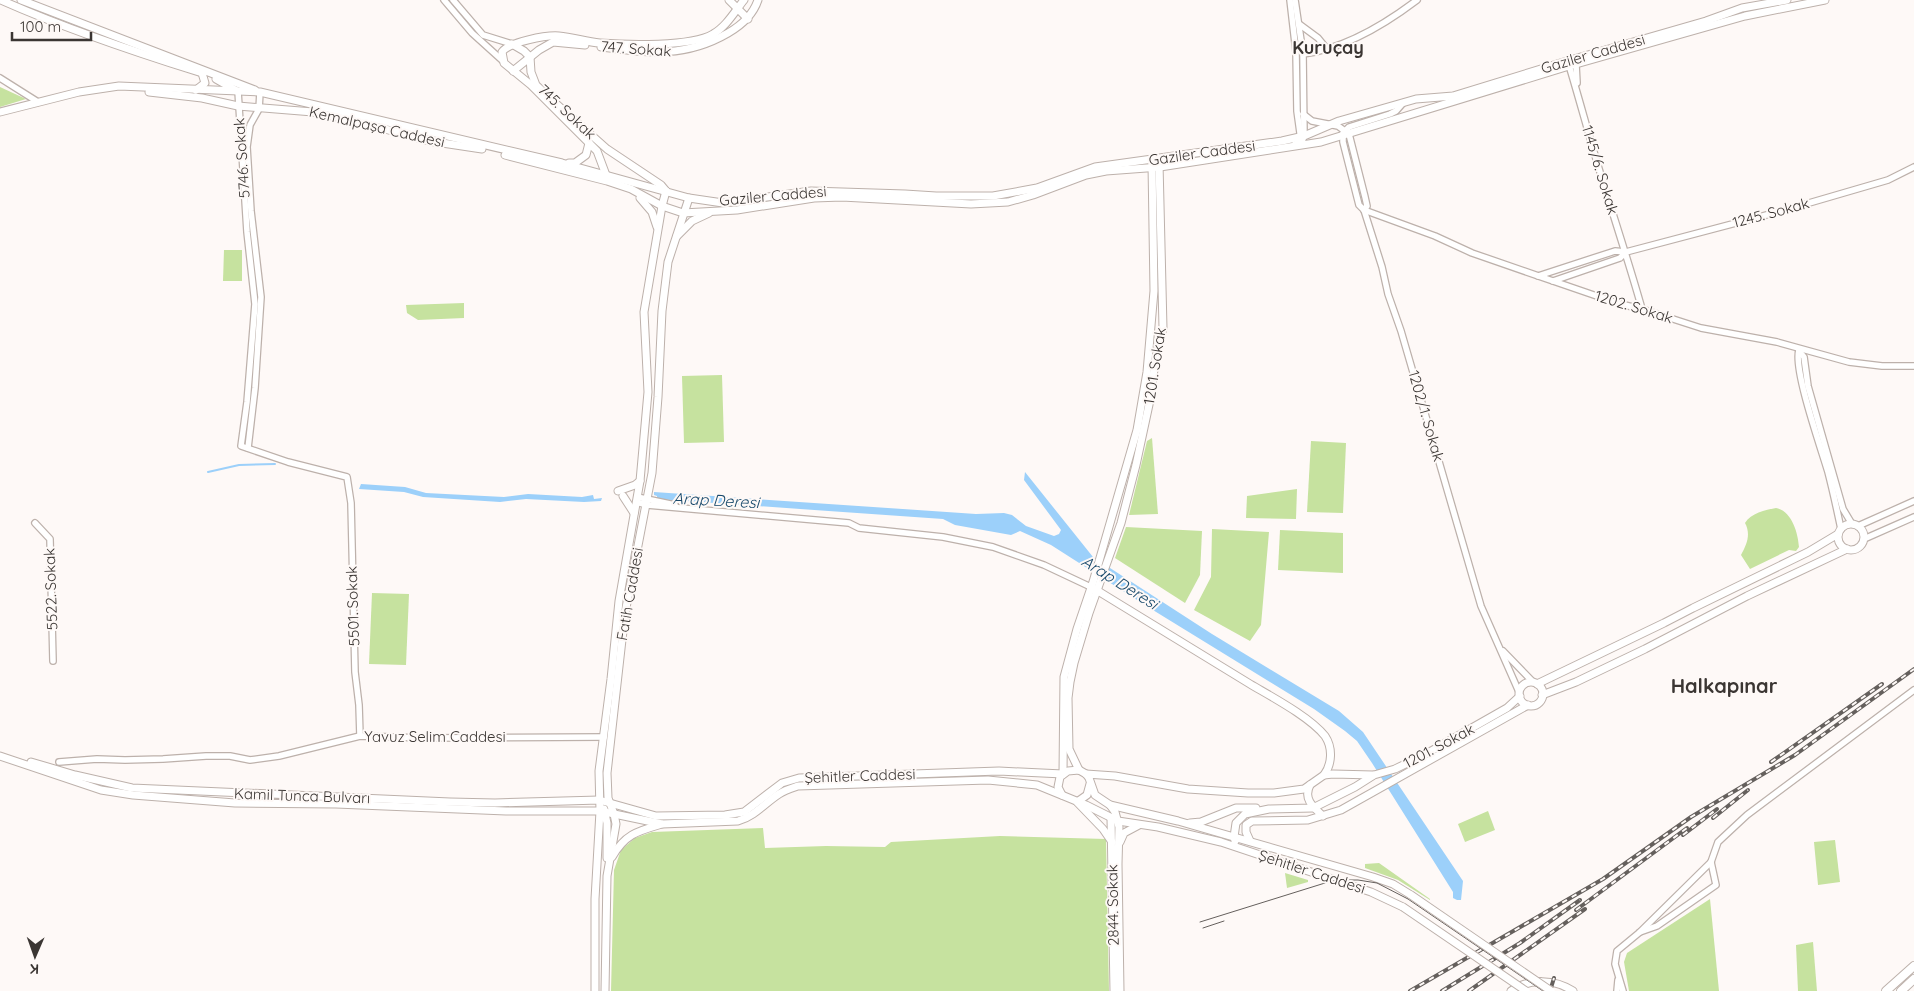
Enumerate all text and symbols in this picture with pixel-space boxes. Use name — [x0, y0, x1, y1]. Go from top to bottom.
scale bar — [12, 10, 91, 42]
text: 100 m — [20, 17, 61, 36]
street label: Gaziler Caddesi — [1539, 30, 1647, 77]
district label: Kuruçay — [1292, 36, 1364, 59]
street label: 747. Sokak — [600, 37, 672, 60]
street label: 745. Sokak — [534, 80, 600, 143]
street label: Kemalpaşa Caddesi — [307, 102, 447, 151]
street label: 5746. Sokak — [229, 117, 254, 199]
street label: 1145/6. Sokak — [1578, 123, 1623, 217]
street label: Gaziler Caddesi — [1147, 136, 1257, 169]
street label: Gaziler Caddesi — [719, 181, 827, 210]
street label: 1245. Sokak — [1730, 193, 1811, 232]
street label: 1202. Sokak — [1593, 286, 1675, 327]
street label: 1201. Sokak — [1139, 326, 1170, 406]
street label: 1202/1. Sokak — [1404, 368, 1449, 464]
water label: Arap Deresi — [672, 488, 761, 512]
street label: Fatih Caddesi — [612, 546, 647, 642]
street label: 5522. Sokak — [40, 548, 61, 631]
water label: Arap Deresi — [1078, 551, 1163, 614]
street label: 5501. Sokak — [342, 566, 363, 646]
district label: Halkapınar — [1671, 673, 1778, 698]
street label: 1201. Sokak — [1400, 719, 1478, 772]
street label: Yavuz Selim Caddesi — [364, 727, 506, 746]
street label: Şehitler Caddesi — [804, 764, 916, 787]
street label: Kamil Tunca Bulvarı — [234, 784, 371, 807]
street label: Şehitler Caddesi — [1256, 845, 1368, 898]
street label: 2844. Sokak — [1102, 864, 1123, 946]
north arrow — [10, 931, 60, 981]
text: K — [30, 960, 39, 978]

